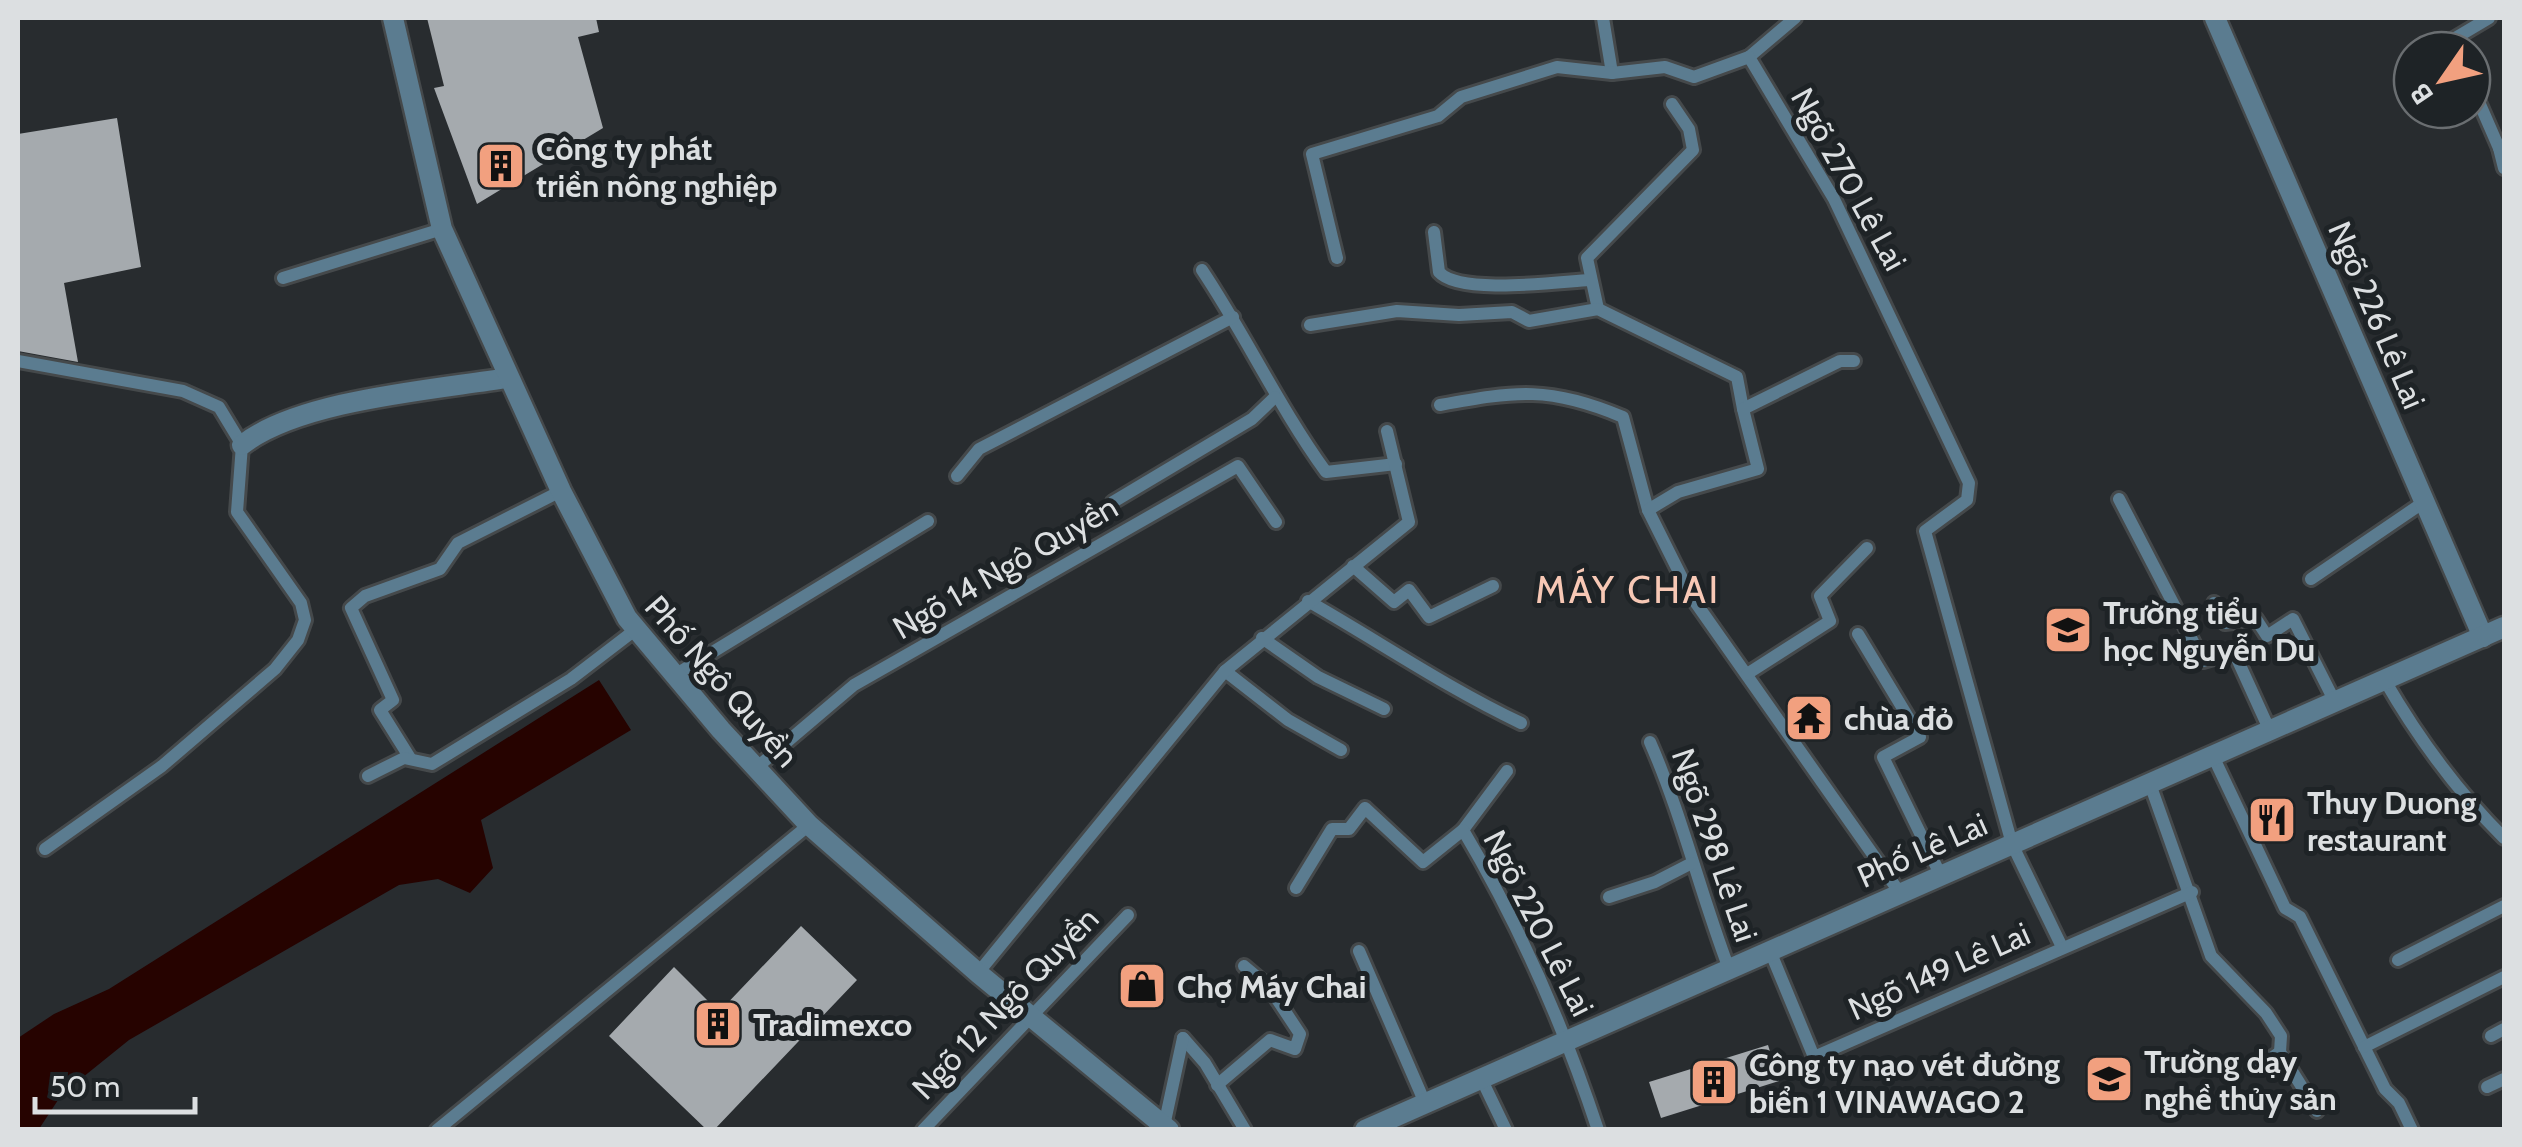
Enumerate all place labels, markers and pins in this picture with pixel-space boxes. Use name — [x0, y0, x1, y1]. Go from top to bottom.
place label: Công ty phát triền nông nghiệp — [536, 129, 777, 205]
building icon: Công ty phát triền nông nghiệp — [475, 140, 527, 192]
place label: Trường tiểu học Nguyễn Du — [2103, 593, 2315, 669]
school or university icon: Trường tiểu học Nguyễn Du — [2042, 604, 2094, 656]
temple icon: chùa đỏ — [1783, 692, 1835, 744]
place label: chùa đỏ — [1844, 699, 1954, 738]
place label: Thuy Duong restaurant — [2307, 783, 2477, 859]
restaurant icon: Thuy Duong restaurant — [2246, 794, 2298, 846]
shop icon: Chợ Máy Chai — [1116, 960, 1168, 1012]
place label: Chợ Máy Chai — [1177, 967, 1366, 1006]
building icon: Tradimexco — [692, 998, 744, 1050]
place label: Tradimexco — [753, 1005, 912, 1044]
place label: Trường dạy nghề thủy sản — [2144, 1042, 2337, 1118]
place label: Công ty nạo vét đường biển 1 VINAWAGO 2 — [1749, 1045, 2060, 1121]
school or university icon: Trường dạy nghề thủy sản — [2083, 1053, 2135, 1105]
building icon: Công ty nạo vét đường biển 1 VINAWAGO 2 — [1688, 1056, 1740, 1108]

